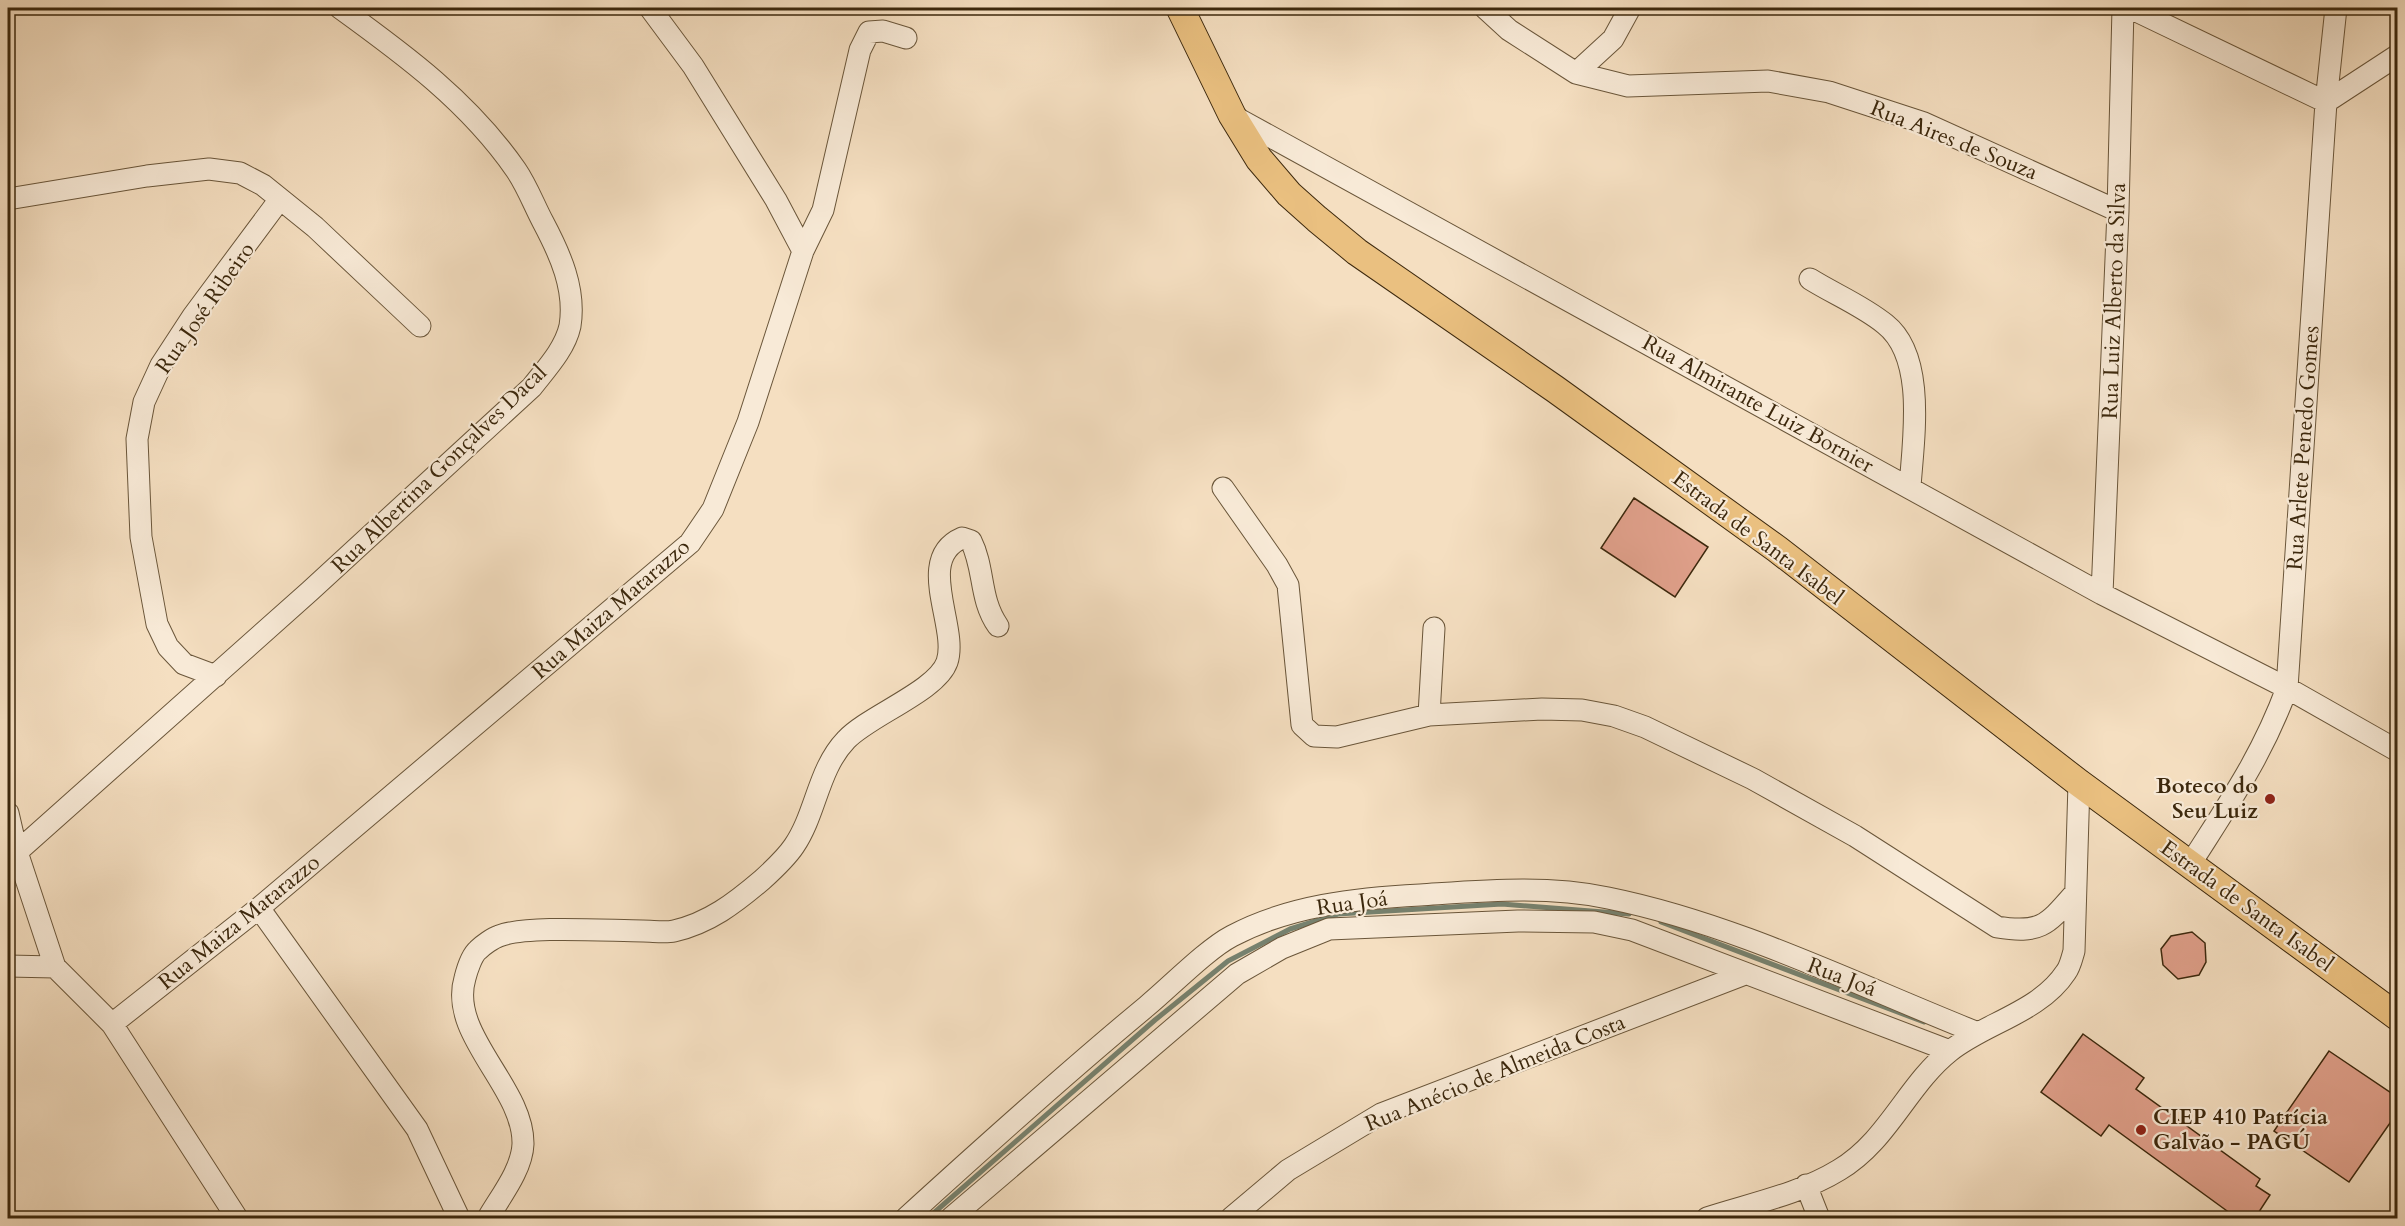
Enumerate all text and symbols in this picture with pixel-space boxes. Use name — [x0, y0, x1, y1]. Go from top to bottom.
street label: Rua Aires de Souza — [1866, 93, 2042, 187]
street label: Rua Luiz Alberto da Silva — [2095, 182, 2133, 420]
street label: Rua José Ribeiro — [148, 236, 262, 380]
street label: Rua Arlete Penedo Gomes — [2279, 325, 2327, 571]
street label: Rua Almirante Luiz Bornier — [1637, 328, 1880, 481]
street label: Rua Albertina Gonçalves Dacal — [325, 358, 554, 580]
street label: Estrada de Santa Isabel — [1666, 464, 1850, 613]
street label: Rua Maiza Matarazzo — [526, 532, 696, 686]
place label: Boteco do Seu Luiz — [2156, 771, 2258, 826]
marker: Boteco do Seu Luiz — [2263, 792, 2277, 806]
street label: Estrada de Santa Isabel — [2154, 833, 2340, 979]
street label: Rua Maiza Matarazzo — [152, 847, 326, 997]
street label: Rua Joá — [1314, 883, 1390, 923]
street label: Rua Joá — [1803, 950, 1881, 1004]
street label: Rua Anécio de Almeida Costa — [1360, 1007, 1630, 1139]
place label: CIEP 410 Patrícia Galvão - PAGÚ — [2153, 1102, 2328, 1157]
marker: CIEP 410 Patrícia Galvão - PAGÚ — [2134, 1123, 2148, 1137]

